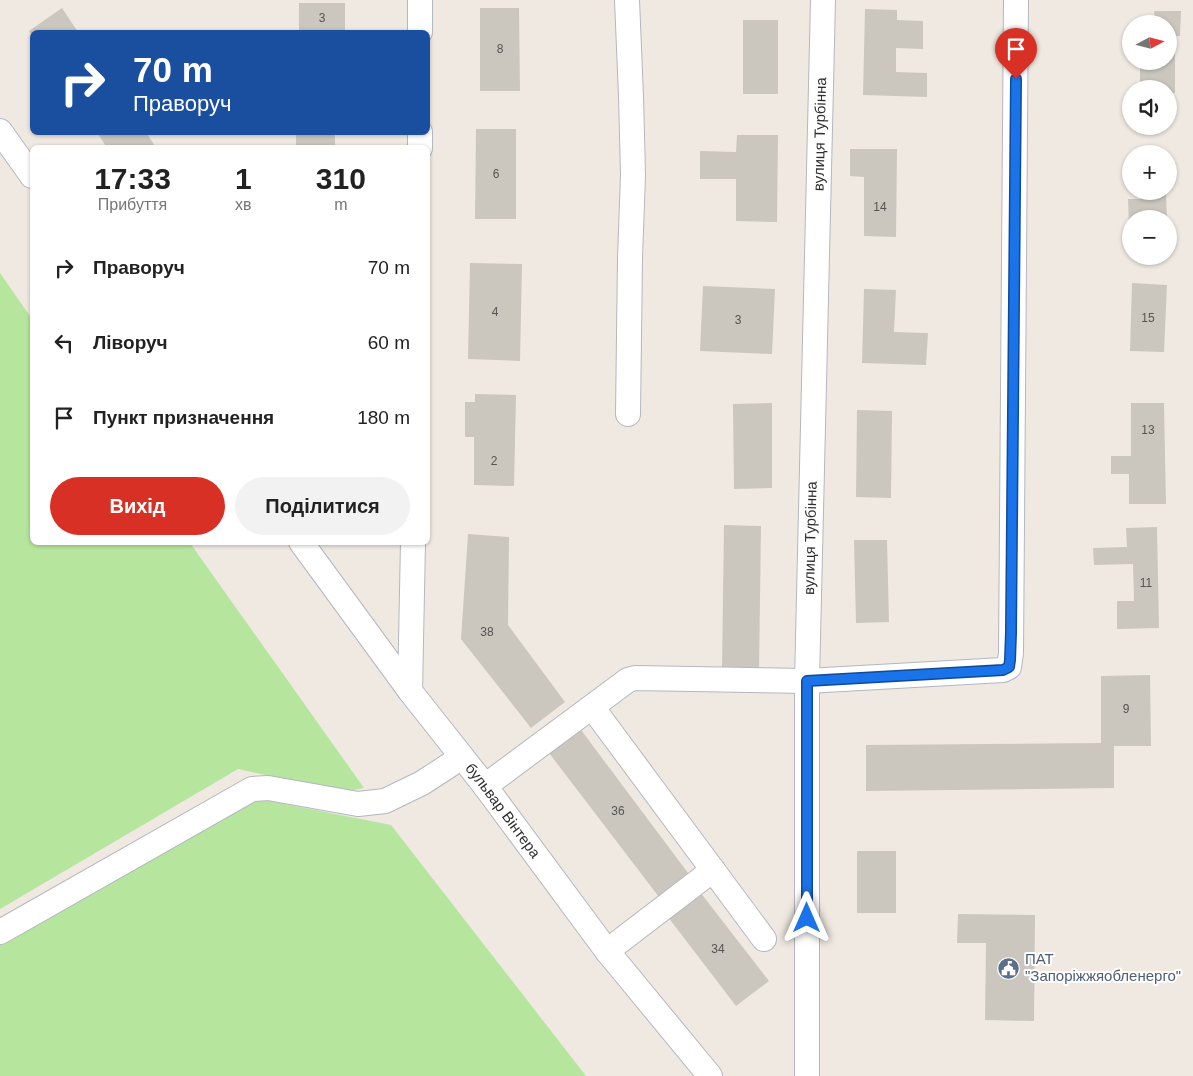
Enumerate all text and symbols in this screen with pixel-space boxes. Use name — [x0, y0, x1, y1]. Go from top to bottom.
house number: 3 — [319, 11, 326, 25]
north arrow — [1122, 15, 1178, 70]
map controls — [1122, 15, 1177, 265]
pin — [995, 28, 1037, 79]
icon: arrive — [1002, 35, 1030, 63]
house number: 8 — [497, 42, 504, 56]
icon: right — [50, 50, 115, 115]
text: 70 m — [133, 50, 213, 89]
street label: вулиця Турбінна — [810, 76, 829, 191]
button: sound — [1122, 80, 1177, 135]
text: Праворуч — [133, 91, 231, 116]
button: + — [1122, 145, 1177, 200]
text: 17:33 — [94, 162, 171, 195]
text: 1 — [235, 162, 252, 195]
text: 310 — [316, 162, 366, 195]
house number: 6 — [493, 167, 500, 181]
text: Прибуття — [98, 196, 167, 213]
text: хв — [235, 196, 252, 213]
text: m — [334, 196, 347, 213]
house number: 14 — [873, 200, 887, 214]
button: − — [1122, 210, 1177, 265]
icon: right — [50, 254, 78, 282]
text: Праворуч — [93, 257, 185, 278]
text: 70 m — [368, 257, 410, 278]
house number: 4 — [492, 305, 499, 319]
house number: 15 — [1141, 311, 1155, 325]
house number: 3 — [735, 313, 742, 327]
icon: left — [50, 329, 78, 357]
text: Ліворуч — [93, 332, 168, 353]
text: 60 m — [368, 332, 410, 353]
icon: arrive — [50, 404, 78, 432]
text: Пункт призначення — [93, 407, 274, 428]
text: 180 m — [357, 407, 410, 428]
house number: 13 — [1141, 423, 1155, 437]
house number: 2 — [491, 454, 498, 468]
button: Вихід — [50, 477, 225, 535]
button: Поділитися — [235, 477, 410, 535]
street label: вулиця Турбінна — [800, 480, 820, 595]
house number: 11 — [1140, 576, 1153, 590]
house number: 38 — [480, 625, 494, 639]
house number: 9 — [1123, 702, 1130, 716]
street label: бульвар Вінтера — [462, 759, 545, 862]
house number: 36 — [611, 804, 625, 818]
position arrow — [780, 891, 832, 943]
house number: 34 — [711, 942, 725, 956]
place label: ПАТ "Запоріжжяобленерго" — [1025, 950, 1181, 984]
public building icon: ПАТ "Запоріжжяобленерго" — [997, 956, 1021, 980]

